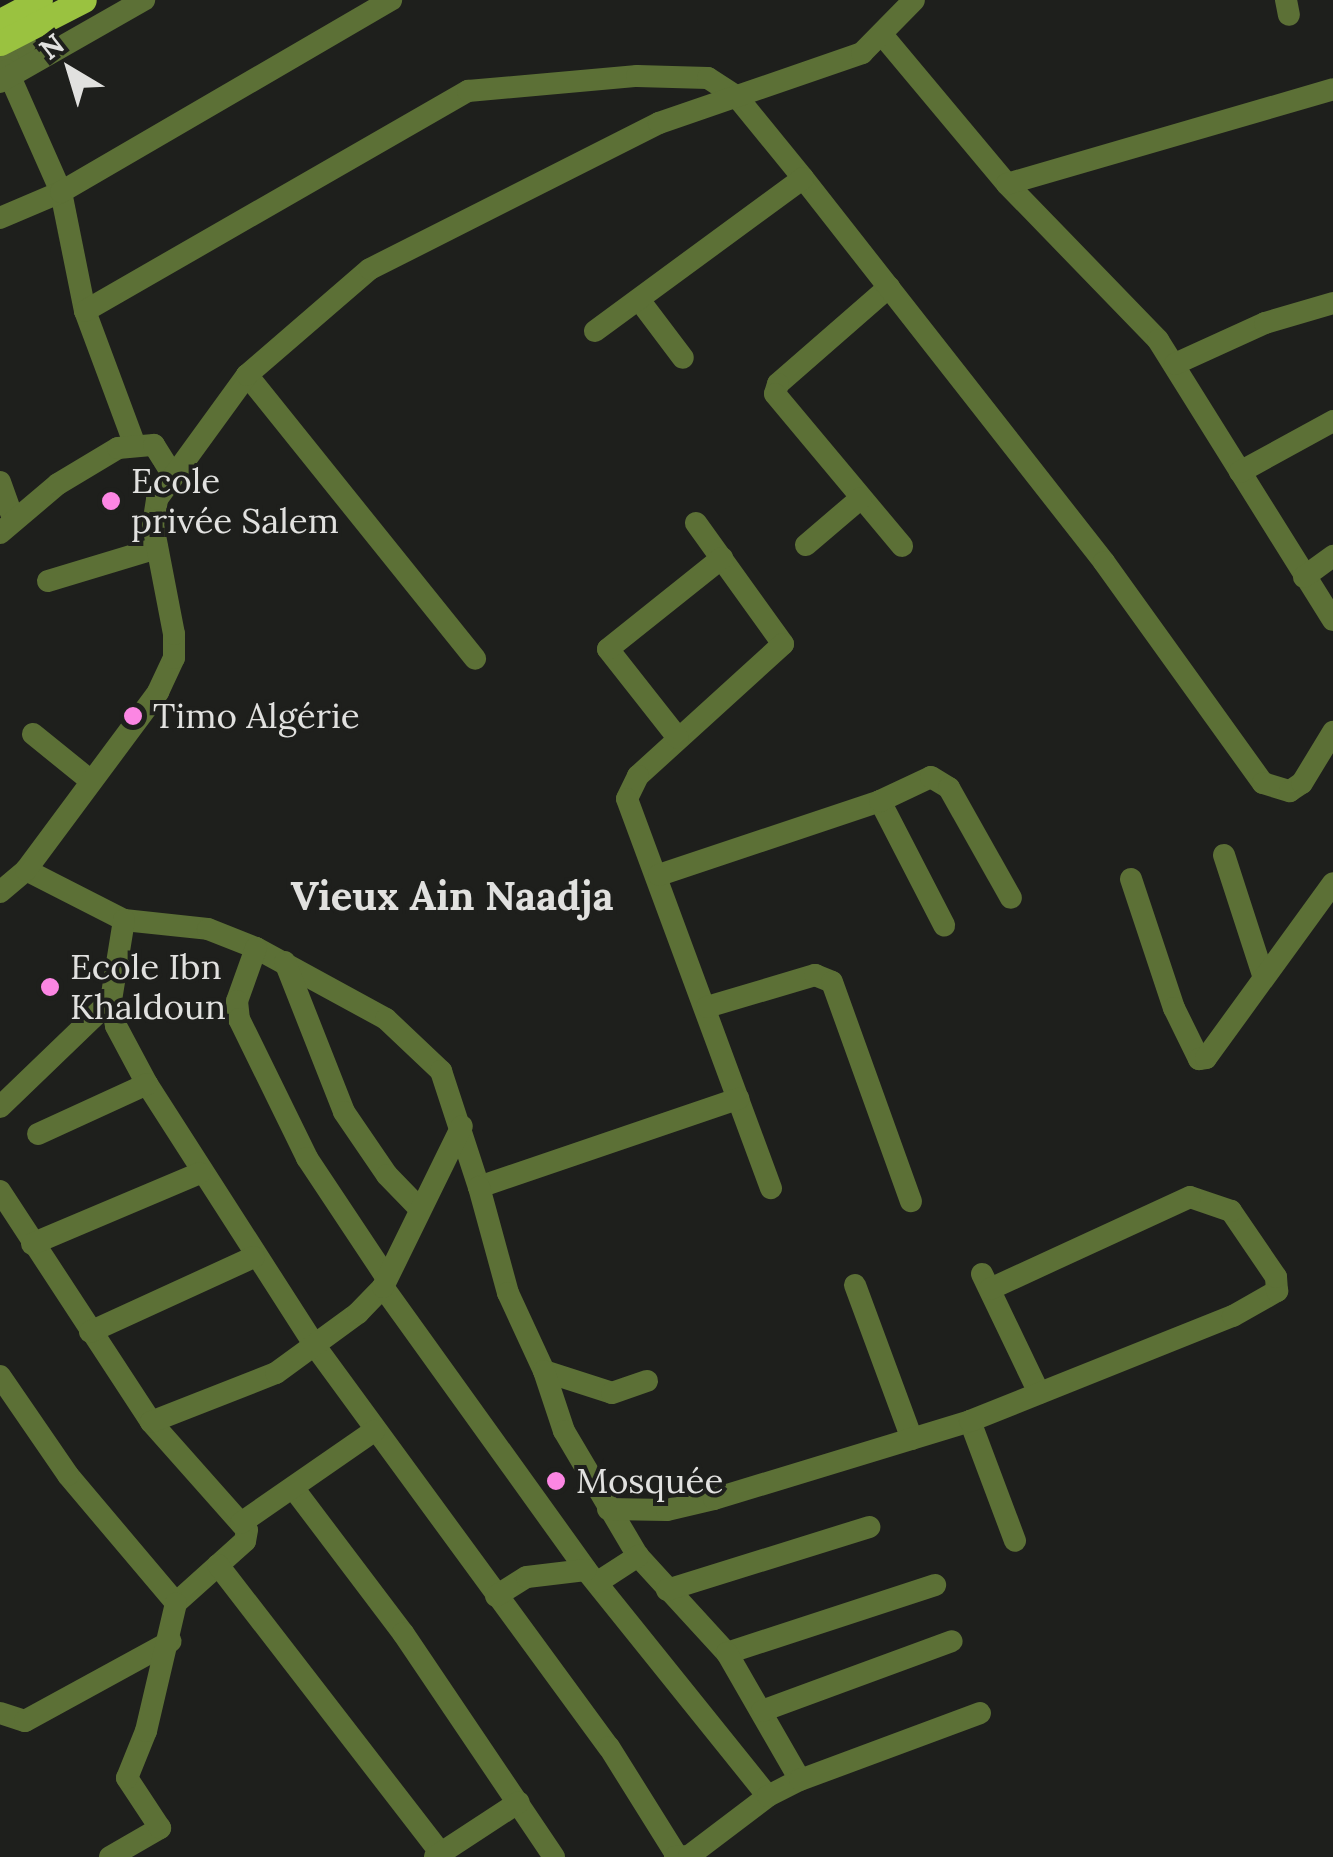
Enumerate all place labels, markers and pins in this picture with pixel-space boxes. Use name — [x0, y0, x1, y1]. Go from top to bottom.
place label: Ecole privée Salem — [131, 460, 339, 542]
marker: Ecole privée Salem — [100, 490, 122, 512]
place label: Timo Algérie — [153, 695, 360, 737]
marker: Timo Algérie — [122, 705, 144, 727]
place label: Ecole Ibn Khaldoun — [70, 946, 226, 1028]
marker: Ecole Ibn Khaldoun — [39, 976, 61, 998]
place label: Mosquée — [576, 1460, 723, 1502]
marker: Mosquée — [545, 1470, 567, 1492]

